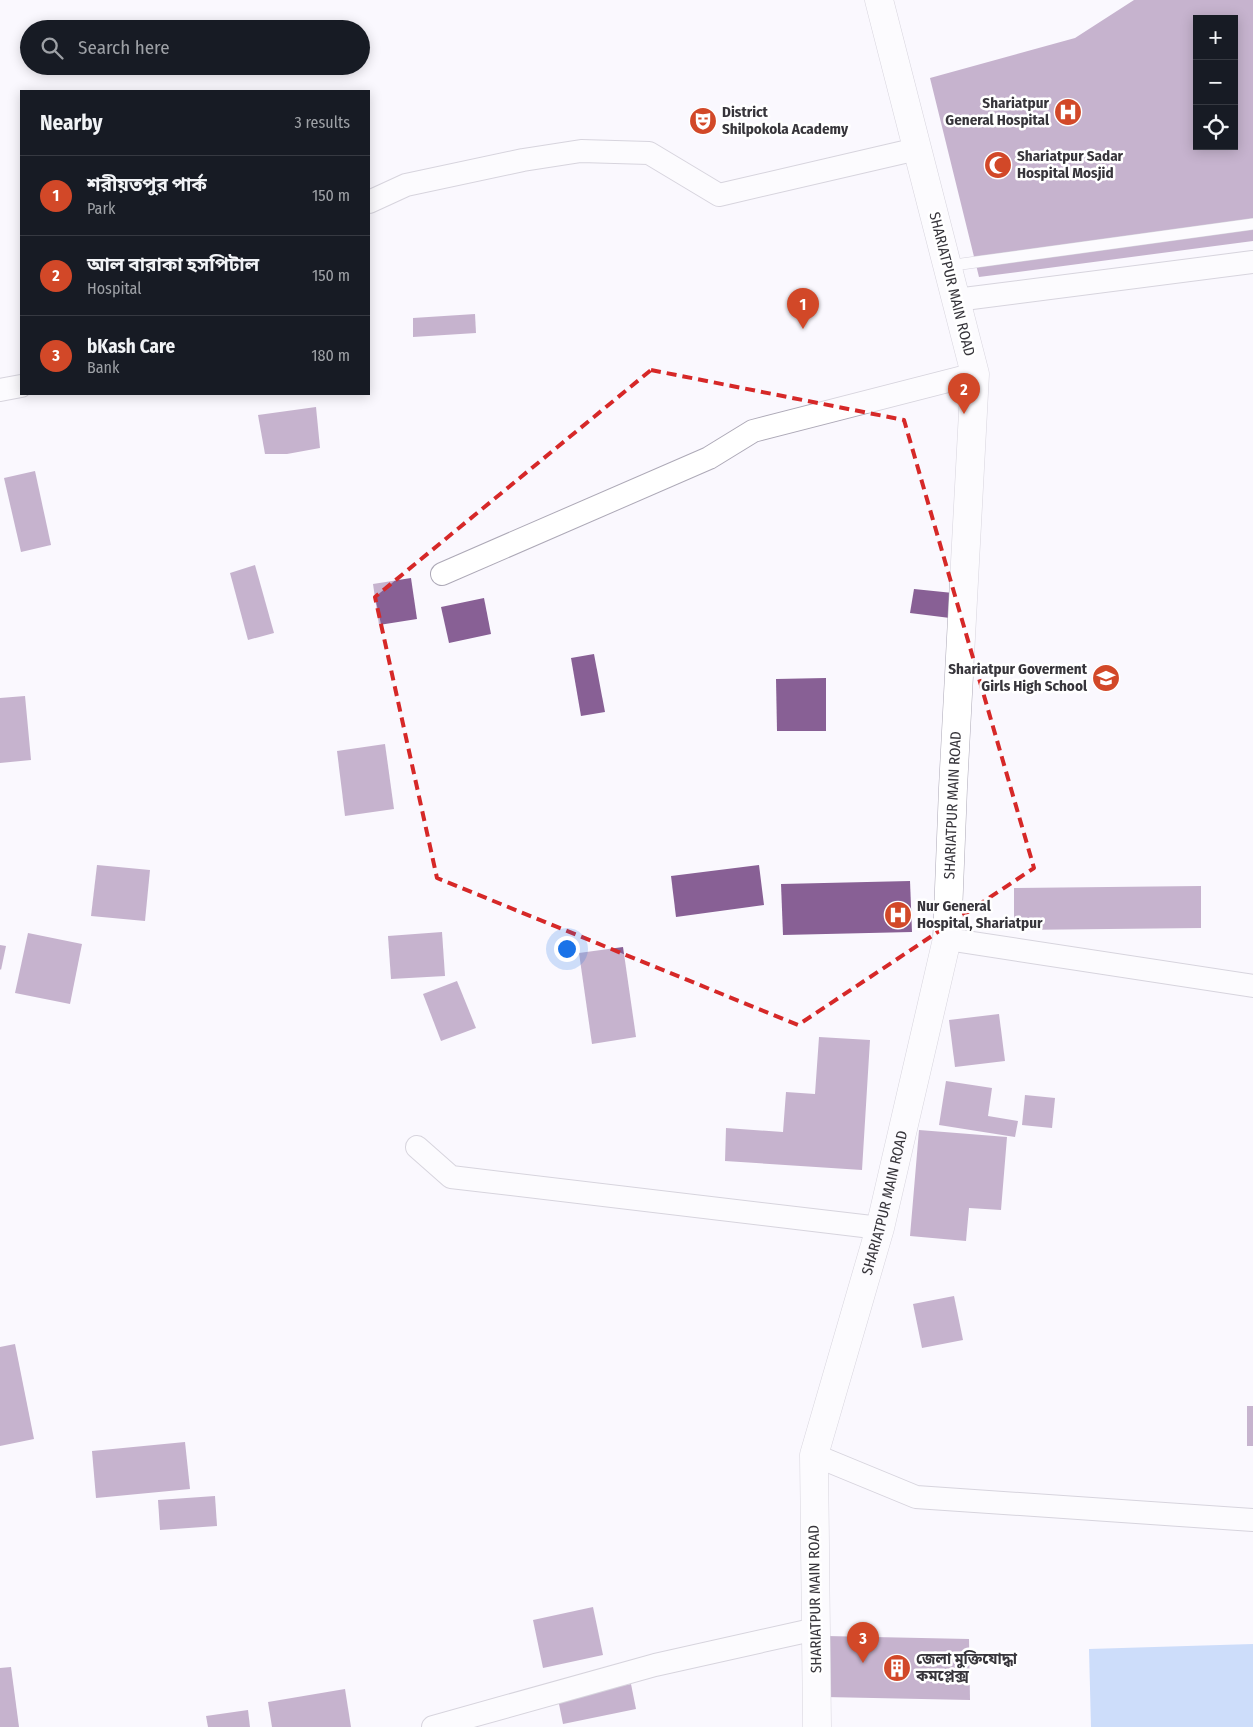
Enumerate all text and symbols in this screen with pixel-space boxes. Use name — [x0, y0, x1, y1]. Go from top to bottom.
map controls — [1193, 15, 1238, 150]
button: + — [1193, 15, 1238, 60]
search box — [20, 20, 370, 75]
icon: search — [38, 34, 66, 62]
text: Search here — [78, 36, 170, 59]
button: − — [1193, 60, 1238, 105]
place label: Shariatpur General Hospital — [945, 94, 1050, 129]
hospital icon: Shariatpur General Hospital — [1053, 97, 1083, 127]
place label: District Shilpokola Academy — [722, 103, 849, 138]
button: locate — [1193, 105, 1238, 150]
theatre icon: District Shilpokola Academy — [688, 106, 718, 136]
text: Nearby — [40, 110, 102, 136]
text: 3 results — [294, 113, 350, 132]
place label: Shariatpur Sadar Hospital Mosjid — [1017, 147, 1124, 182]
mosque icon: Shariatpur Sadar Hospital Mosjid — [983, 150, 1013, 180]
text: শরীয়তপুর পার্ক — [87, 173, 207, 196]
text: 1 — [53, 186, 59, 205]
text: 150 m — [312, 186, 350, 205]
text: Park — [87, 199, 115, 218]
street label: SHARIATPUR MAIN ROAD — [925, 210, 979, 358]
text: আল বারাকা হসপিটাল — [87, 253, 259, 276]
text: 2 — [52, 266, 60, 285]
text: 150 m — [312, 266, 350, 285]
text: Hospital — [87, 279, 142, 298]
pin: 1 — [787, 288, 819, 329]
text: bKash Care — [87, 335, 175, 358]
text: 3 — [52, 346, 60, 365]
text: 180 m — [311, 346, 350, 365]
text: Bank — [87, 358, 119, 377]
pin: 2 — [948, 373, 980, 414]
place label: Shariatpur Goverment Girls High School — [948, 660, 1088, 695]
school or university icon: Shariatpur Goverment Girls High School — [1091, 663, 1121, 693]
street label: SHARIATPUR MAIN ROAD — [940, 731, 965, 880]
place label: Nur General Hospital, Shariatpur — [917, 897, 1043, 932]
hospital icon: Nur General Hospital, Shariatpur — [883, 900, 913, 930]
your location — [554, 936, 580, 962]
street label: SHARIATPUR MAIN ROAD — [858, 1129, 911, 1277]
street label: SHARIATPUR MAIN ROAD — [805, 1525, 825, 1673]
pin: 3 — [847, 1622, 879, 1663]
place label: জেলা মুক্তিযোদ্ধা কমপ্লেক্স — [915, 1650, 1018, 1685]
building icon: জেলা মুক্তিযোদ্ধা কমপ্লেক্স — [882, 1653, 912, 1683]

